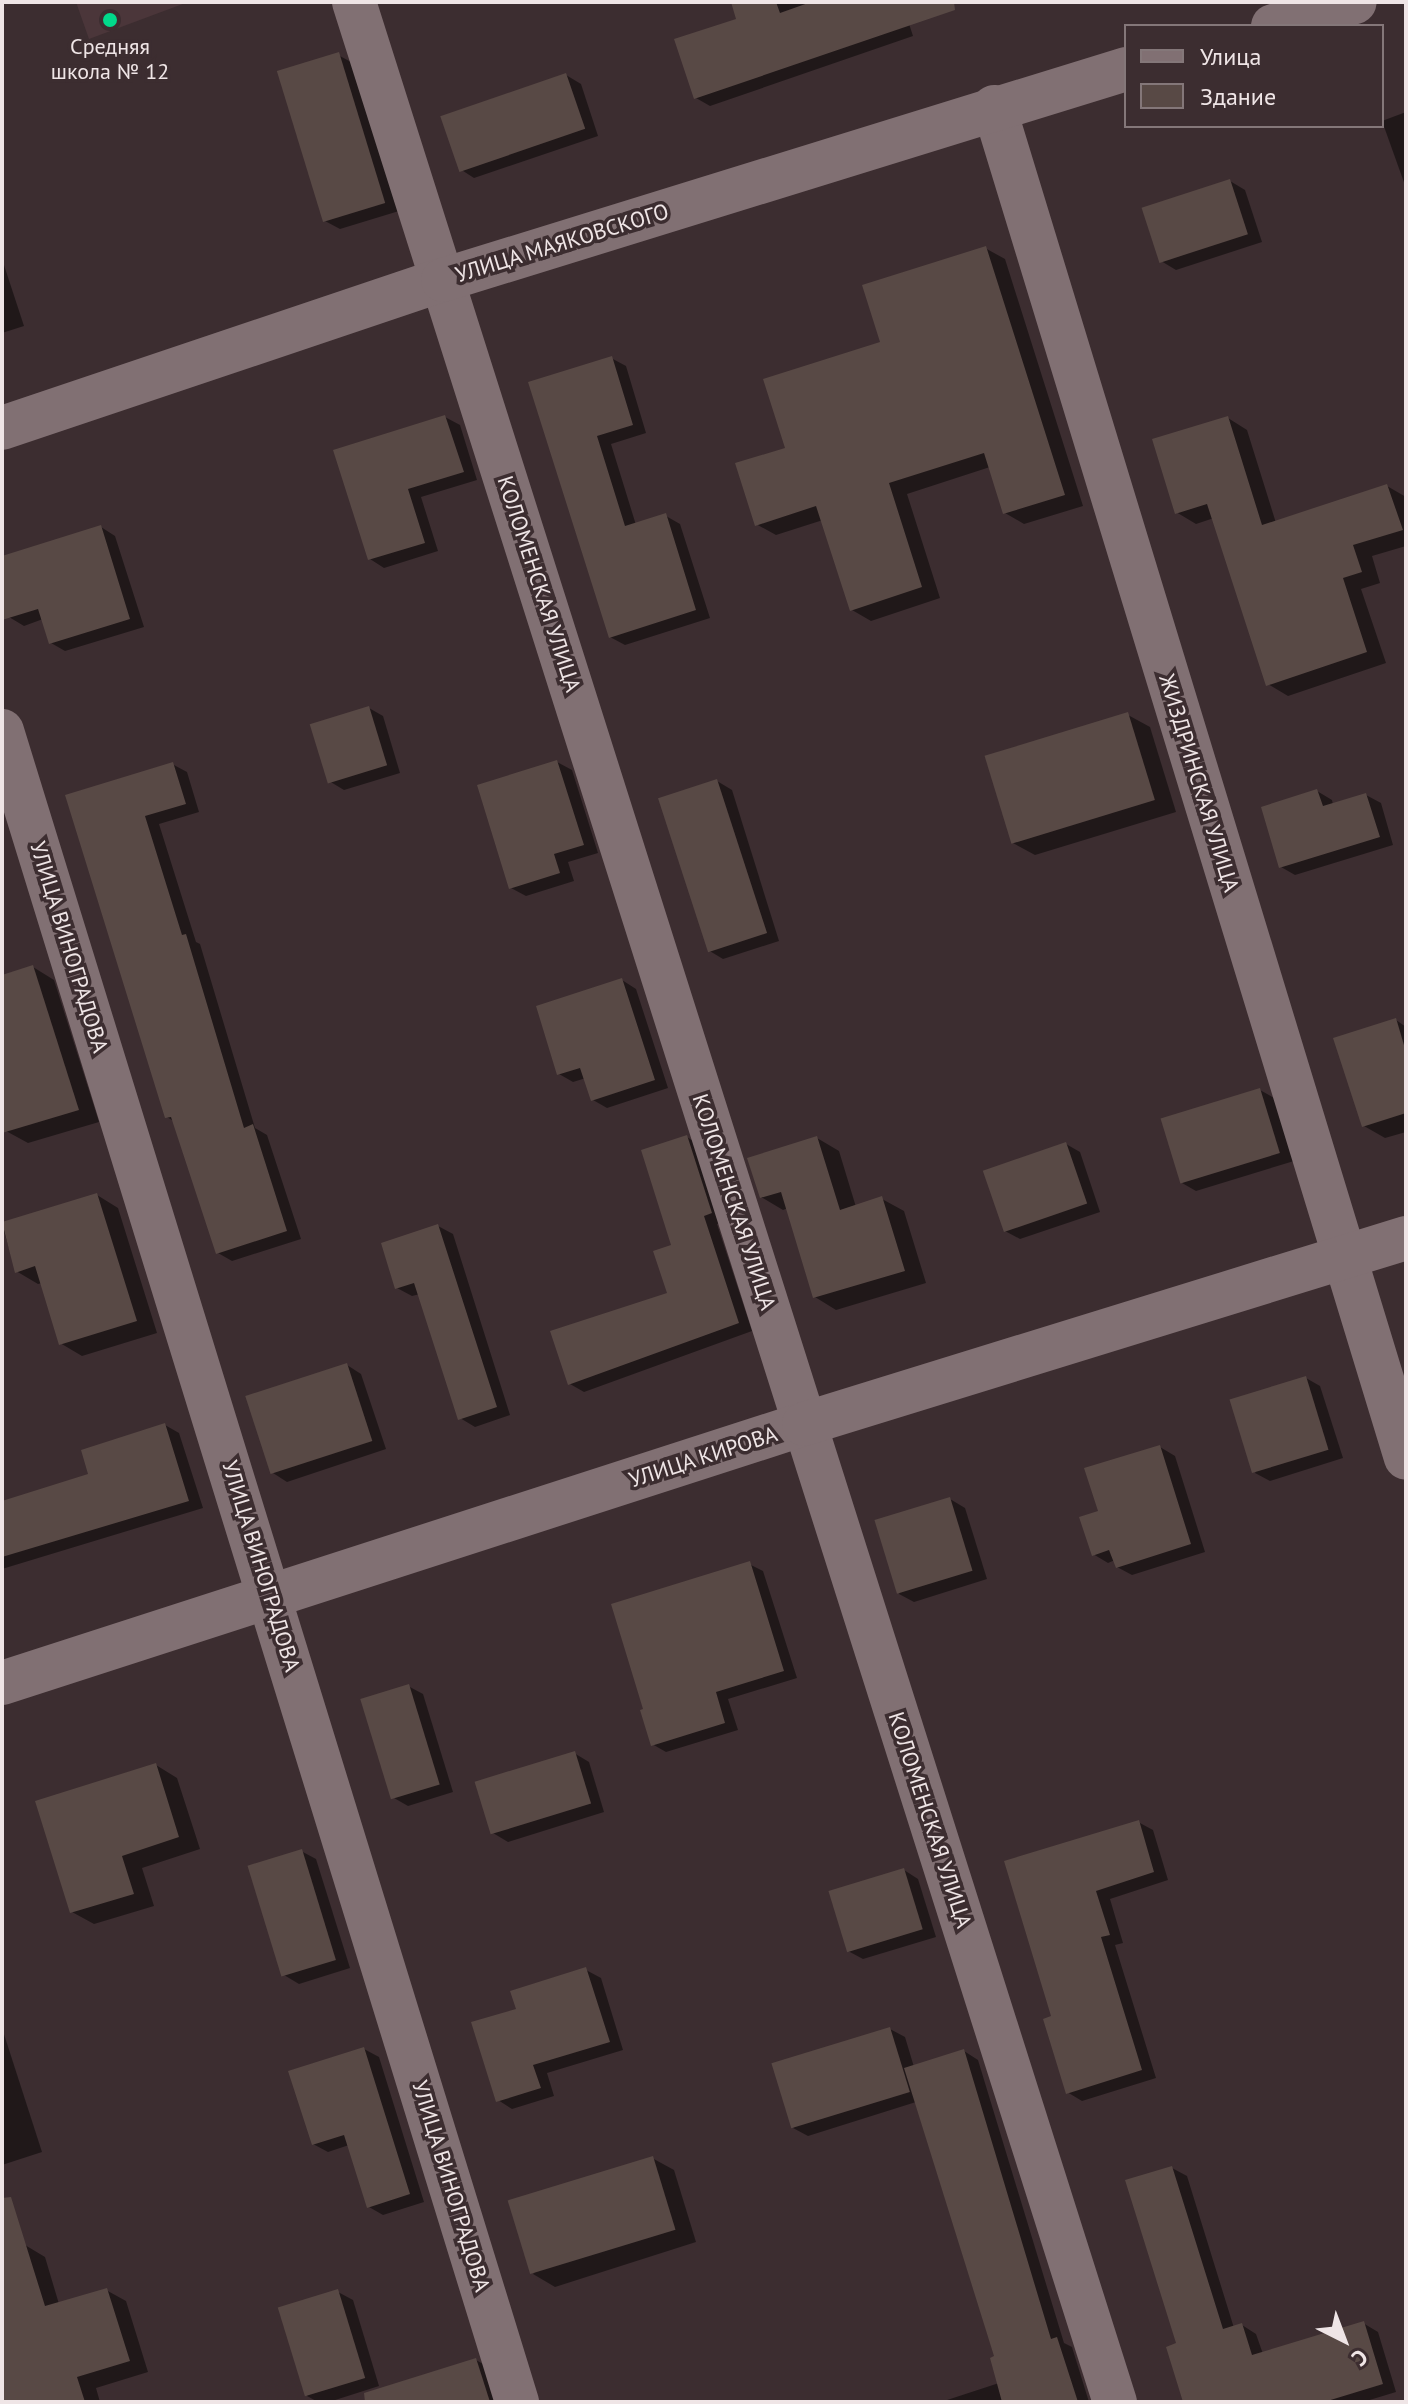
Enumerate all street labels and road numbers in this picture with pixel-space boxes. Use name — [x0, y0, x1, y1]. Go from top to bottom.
street label: УЛИЦА МАЯКОВСКОГО — [452, 198, 672, 288]
street label: КОЛОМЕНСКАЯ УЛИЦА — [492, 472, 586, 696]
street label: ЖИЗДРИНСКАЯ УЛИЦА — [1153, 671, 1245, 895]
street label: УЛИЦА ВИНОГРАДОВА — [24, 838, 114, 1056]
street label: КОЛОМЕНСКАЯ УЛИЦА — [687, 1090, 781, 1314]
street label: УЛИЦА КИРОВА — [625, 1420, 781, 1494]
street label: УЛИЦА ВИНОГРАДОВА — [216, 1457, 306, 1675]
street label: КОЛОМЕНСКАЯ УЛИЦА — [883, 1708, 977, 1932]
street label: УЛИЦА ВИНОГРАДОВА — [406, 2077, 496, 2295]

